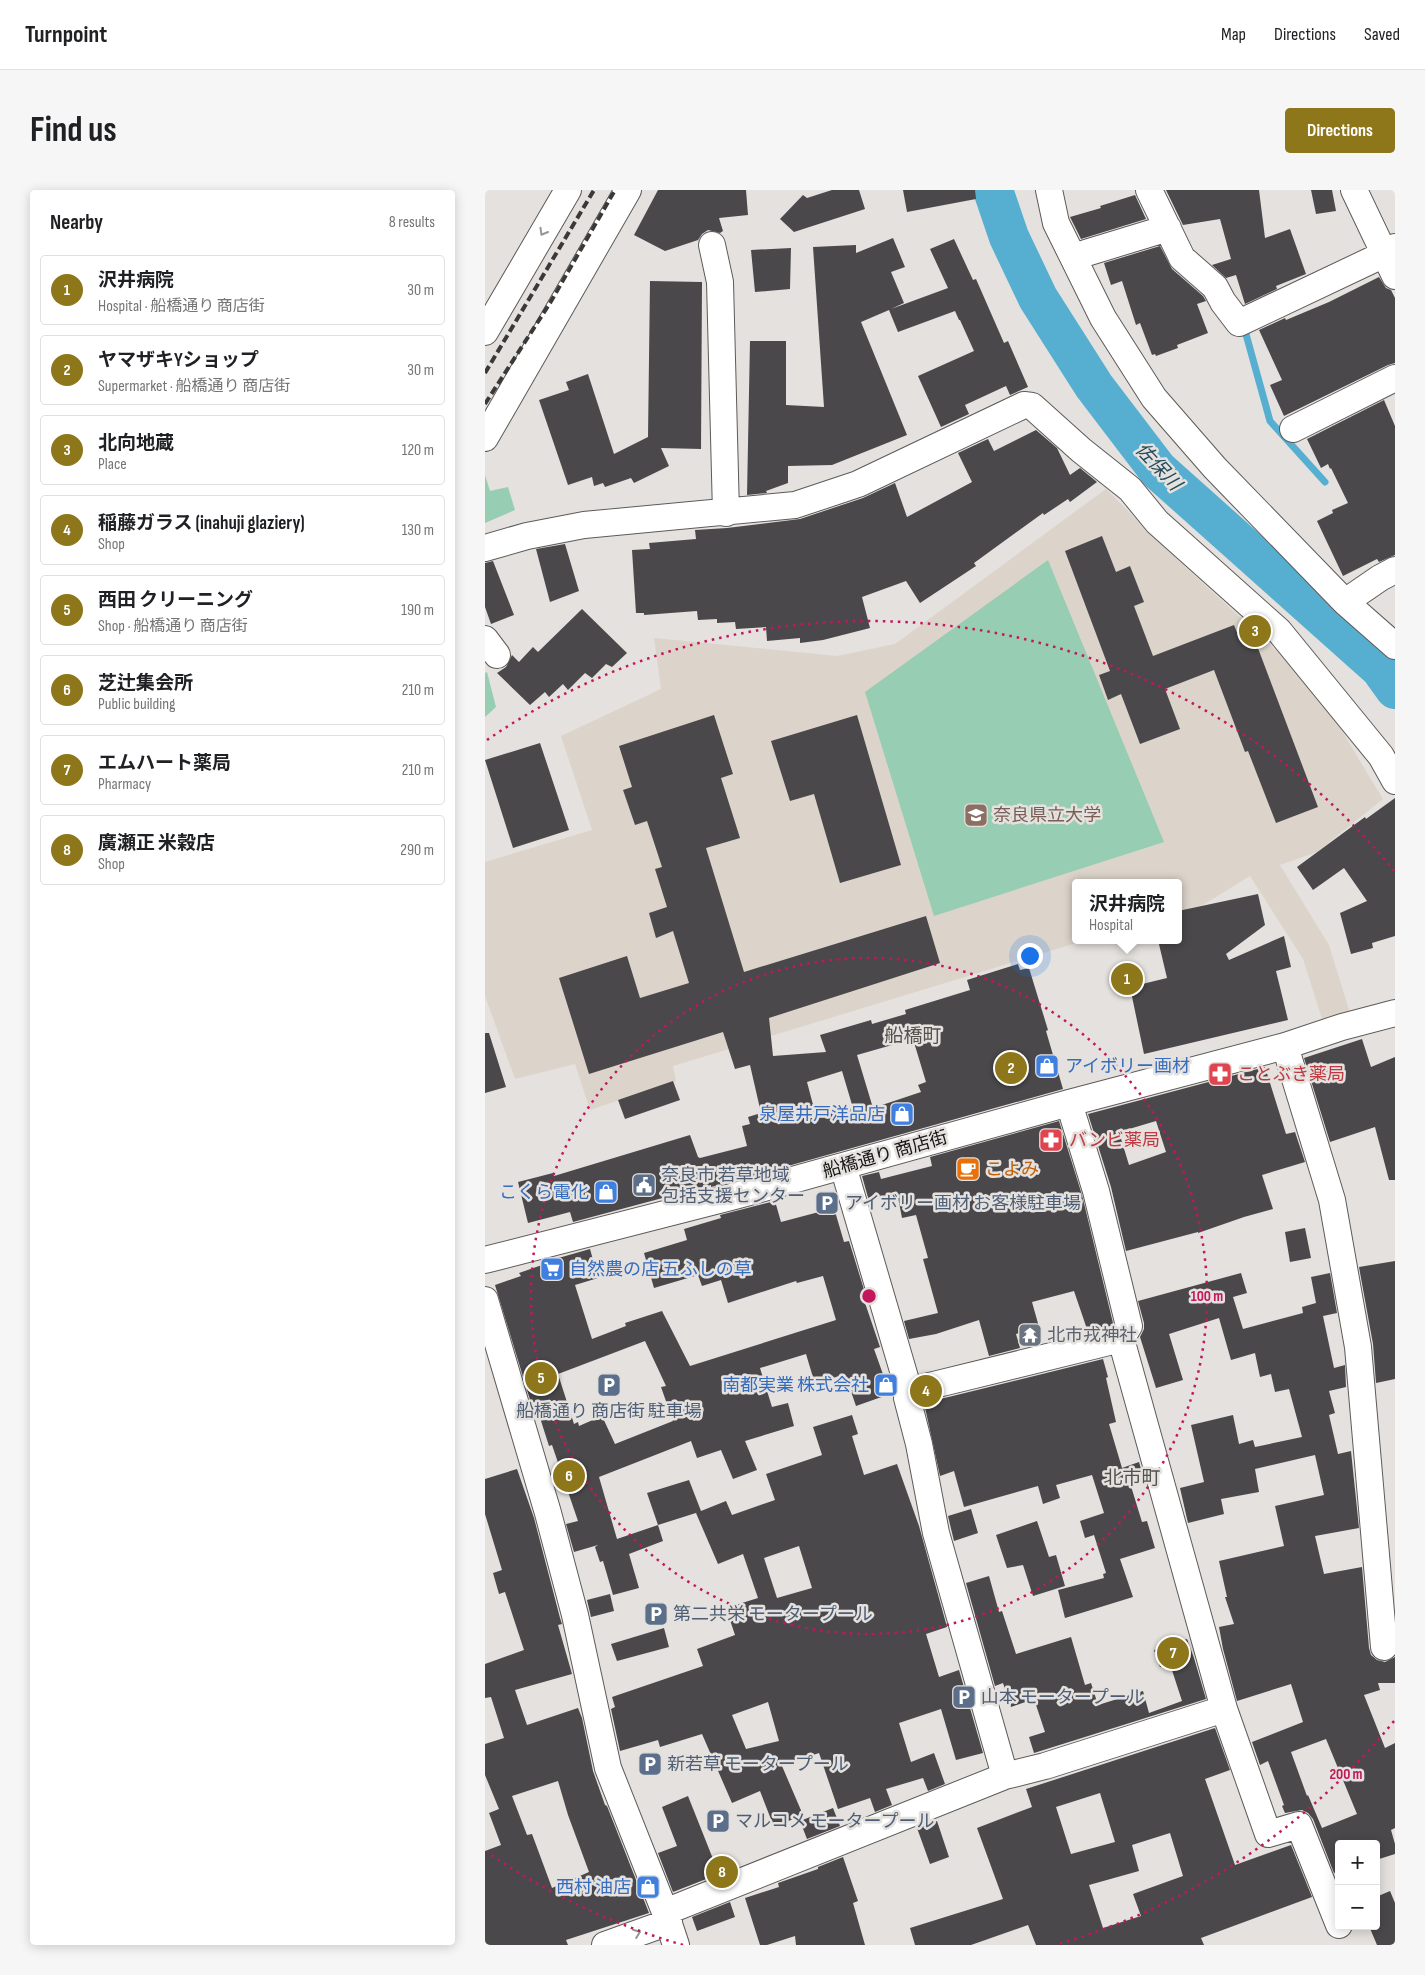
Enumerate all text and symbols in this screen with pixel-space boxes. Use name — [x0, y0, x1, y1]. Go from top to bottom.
text: Turnpoint — [25, 20, 107, 49]
text: Map — [1221, 24, 1246, 45]
text: Directions — [1274, 24, 1336, 45]
text: Saved — [1364, 24, 1400, 45]
button: Directions — [1285, 108, 1395, 153]
text: Find us — [30, 109, 117, 152]
text: Nearby — [50, 210, 103, 235]
text: 8 results — [389, 213, 435, 232]
one-way arrow — [540, 227, 550, 236]
text: 沢井病院 — [98, 269, 174, 292]
text: 1 — [64, 281, 70, 300]
text: 30 m — [407, 281, 434, 300]
text: Hospital · 船橋通り 商店街 — [98, 297, 265, 316]
text: ヤマザキYショップ — [98, 349, 259, 372]
text: 2 — [63, 361, 71, 380]
text: 30 m — [407, 361, 434, 380]
text: Supermarket · 船橋通り 商店街 — [98, 377, 290, 396]
text: 北向地蔵 — [98, 432, 174, 455]
water label: 佐保川 — [1130, 438, 1187, 497]
text: 3 — [63, 441, 71, 460]
text: 120 m — [402, 441, 434, 460]
text: Place — [98, 455, 127, 474]
text: 稲藤ガラス (inahuji glaziery) — [98, 512, 305, 535]
text: 4 — [63, 521, 71, 540]
text: 130 m — [402, 521, 434, 540]
text: Shop — [98, 535, 125, 554]
text: 西田 クリーニング — [98, 589, 253, 612]
text: 5 — [63, 601, 71, 620]
text: 190 m — [401, 601, 434, 620]
pin: 3 — [1239, 612, 1271, 650]
text: Shop · 船橋通り 商店街 — [98, 617, 248, 636]
text: 芝辻集会所 — [98, 672, 193, 695]
text: 6 — [63, 681, 71, 700]
text: 210 m — [402, 681, 434, 700]
text: Public building — [98, 695, 175, 714]
text: エムハート薬局 — [98, 752, 231, 775]
text: 7 — [64, 761, 70, 780]
text: 210 m — [402, 761, 434, 780]
text: Pharmacy — [98, 775, 151, 794]
school or university icon: 奈良県立大学 — [963, 802, 989, 828]
place label: 奈良県立大学 — [993, 805, 1101, 826]
text: 廣瀬正 米穀店 — [98, 832, 215, 855]
text: 8 — [63, 841, 71, 860]
text: 290 m — [400, 841, 434, 860]
text: Shop — [98, 855, 125, 874]
popup — [1072, 879, 1182, 944]
text: 沢井病院 — [1089, 893, 1165, 916]
text: Hospital — [1089, 916, 1133, 935]
your location — [1017, 943, 1043, 969]
pin: 1 — [1111, 960, 1143, 998]
district label: 船橋町 — [884, 1025, 942, 1048]
pin: 2 — [995, 1049, 1027, 1087]
shop icon: アイボリー画材 — [1034, 1053, 1060, 1079]
place label: アイボリー画材 — [1065, 1056, 1190, 1077]
pharmacy icon: ことぶき薬局 — [1207, 1061, 1233, 1087]
place label: ことぶき薬局 — [1237, 1064, 1345, 1085]
shop icon: 泉屋井戸洋品店 — [889, 1101, 915, 1127]
place label: 泉屋井戸洋品店 — [759, 1104, 885, 1125]
street label: 船橋通り 商店街 — [820, 1127, 950, 1182]
pharmacy icon: バンビ薬局 — [1038, 1127, 1064, 1153]
place label: バンビ薬局 — [1069, 1130, 1160, 1151]
cafe icon: こよみ — [955, 1156, 981, 1182]
place label: こよみ — [985, 1159, 1039, 1180]
place label: 奈良市 若草地域 包括支援センター — [661, 1165, 805, 1207]
public building icon: 奈良市 若草地域 包括支援センター — [631, 1172, 657, 1198]
shop icon: こくら電化 — [593, 1179, 619, 1205]
place label: こくら電化 — [499, 1182, 589, 1203]
parking icon: アイボリー画材 お客様駐車場 — [814, 1190, 840, 1216]
place label: アイボリー画材 お客様駐車場 — [845, 1193, 1081, 1214]
supermarket icon: 自然農の店 五ふしの草 — [539, 1256, 565, 1282]
place label: 自然農の店 五ふしの草 — [569, 1259, 752, 1280]
centre of rings — [860, 1287, 878, 1305]
text: 100 m — [1191, 1287, 1223, 1306]
temple icon: 北市戎神社 — [1017, 1322, 1043, 1348]
place label: 北市戎神社 — [1047, 1325, 1137, 1346]
pin: 5 — [525, 1359, 557, 1397]
parking icon: 船橋通り 商店街 駐車場 — [596, 1372, 622, 1398]
shop icon: 南都実業 株式会社 — [873, 1372, 899, 1398]
pin: 4 — [910, 1372, 942, 1410]
place label: 南都実業 株式会社 — [722, 1375, 869, 1396]
place label: 船橋通り 商店街 駐車場 — [516, 1401, 702, 1422]
pin: 6 — [553, 1457, 585, 1495]
district label: 北市町 — [1103, 1467, 1161, 1490]
parking icon: 第二共栄 モータープール — [643, 1601, 669, 1627]
place label: 第二共栄 モータープール — [673, 1604, 873, 1625]
pin: 7 — [1157, 1634, 1189, 1672]
parking icon: 山本 モータープール — [951, 1684, 977, 1710]
place label: 山本 モータープール — [981, 1687, 1145, 1708]
parking icon: 新若草 モータープール — [637, 1751, 663, 1777]
place label: 新若草 モータープール — [667, 1754, 849, 1775]
text: 200 m — [1329, 1765, 1363, 1784]
parking icon: マルコメ モータープール — [705, 1808, 731, 1834]
place label: マルコメ モータープール — [735, 1811, 934, 1832]
map controls — [1335, 1840, 1380, 1930]
button: + — [1335, 1840, 1380, 1885]
pin: 8 — [706, 1853, 738, 1891]
shop icon: 西村 油店 — [635, 1874, 661, 1900]
place label: 西村 油店 — [556, 1877, 631, 1898]
button: − — [1335, 1885, 1380, 1930]
one-way arrow — [632, 1929, 640, 1939]

